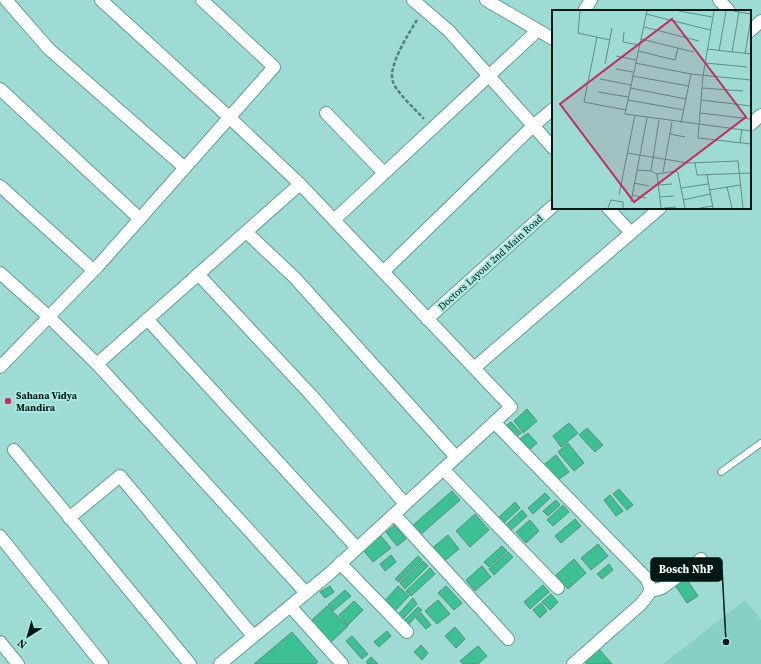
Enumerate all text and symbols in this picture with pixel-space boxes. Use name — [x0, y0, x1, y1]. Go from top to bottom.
inset map — [552, 10, 751, 209]
street label: Doctors Layout 2nd Main Road — [435, 212, 546, 313]
place label: Sahana Vidya Mandira — [16, 389, 78, 414]
marker: Sahana Vidya Mandira — [3, 396, 13, 406]
callout: Bosch NhP — [651, 558, 722, 581]
text: Bosch NhP — [659, 562, 714, 577]
north arrow — [8, 616, 48, 656]
text: N — [15, 635, 30, 652]

